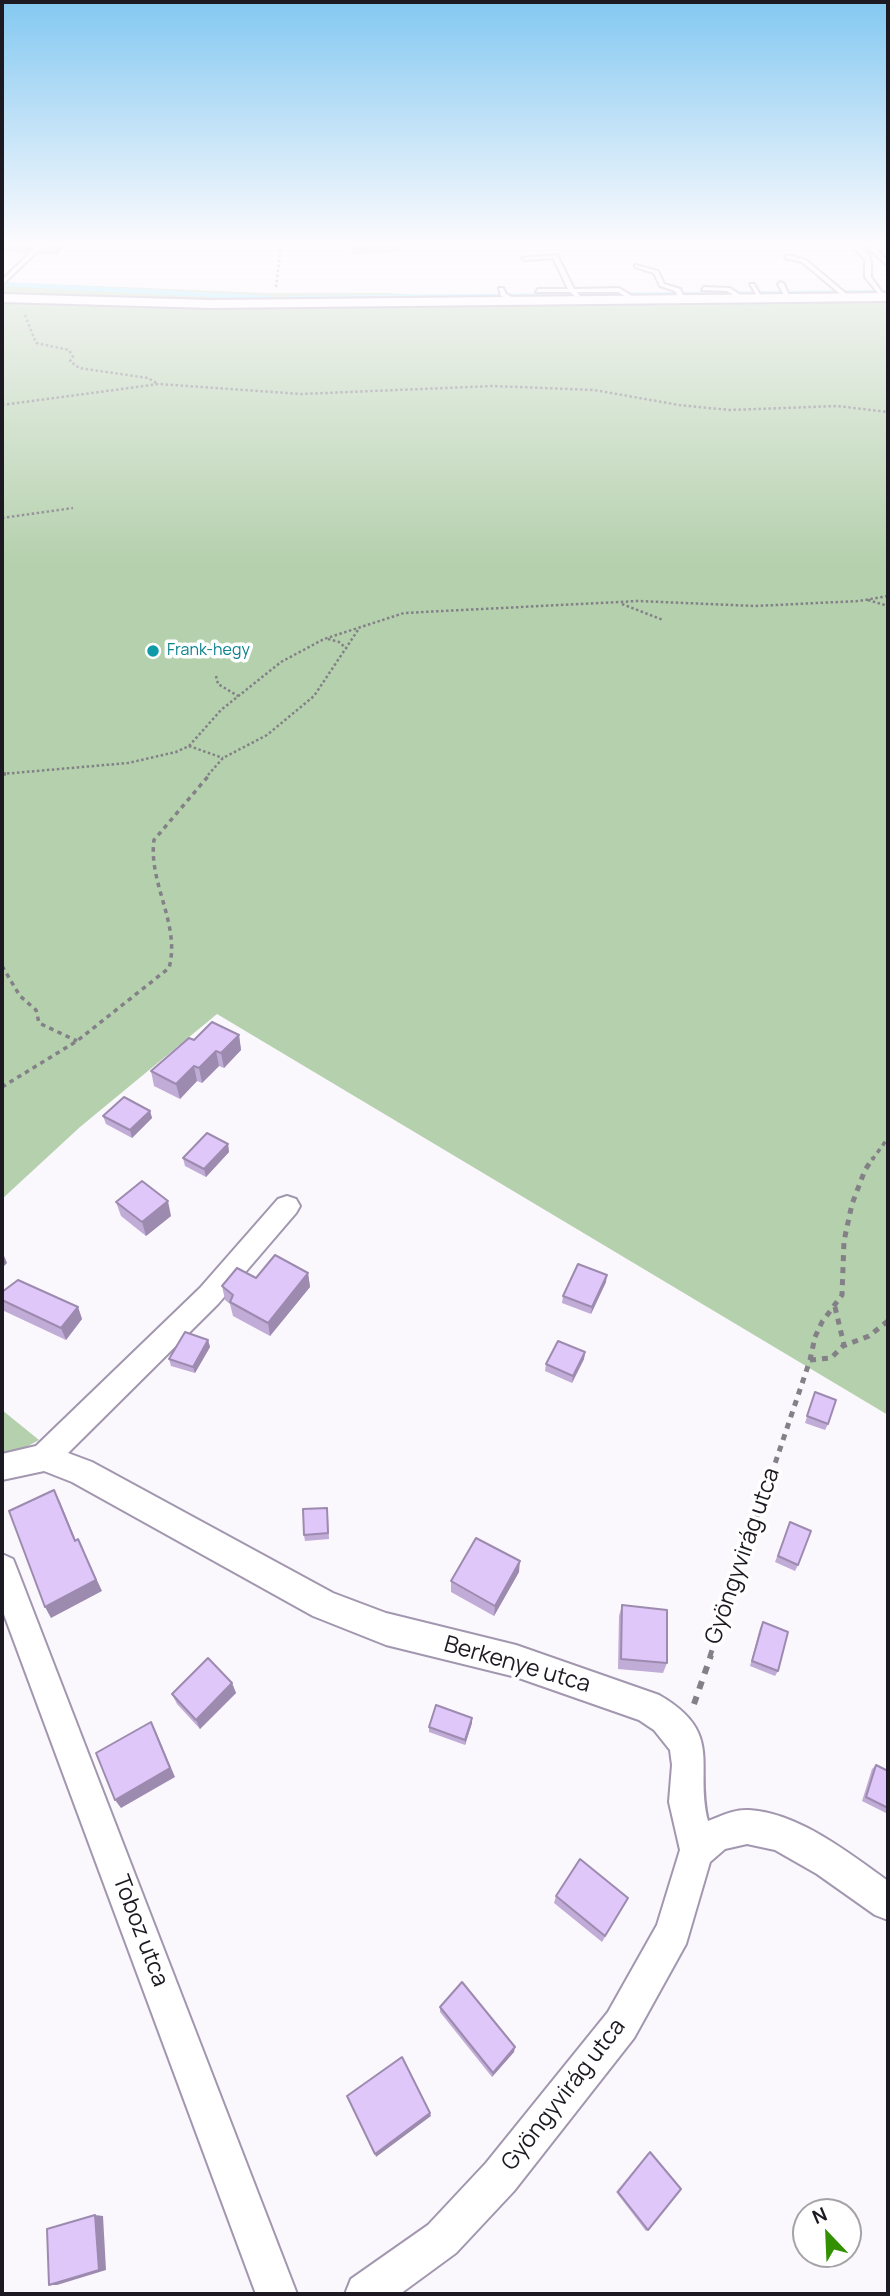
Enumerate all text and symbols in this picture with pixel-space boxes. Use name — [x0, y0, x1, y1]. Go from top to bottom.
place label: Frank-hegy — [167, 641, 250, 661]
marker: Frank-hegy — [145, 643, 161, 659]
street label: Gyöngyvirág utca — [700, 1464, 786, 1648]
street label: Berkenye utca — [441, 1631, 593, 1699]
street label: Toboz utca — [106, 1872, 174, 1990]
street label: Gyöngyvirág utca — [496, 2014, 632, 2176]
north arrow — [792, 2198, 862, 2268]
text: N — [808, 2201, 831, 2230]

